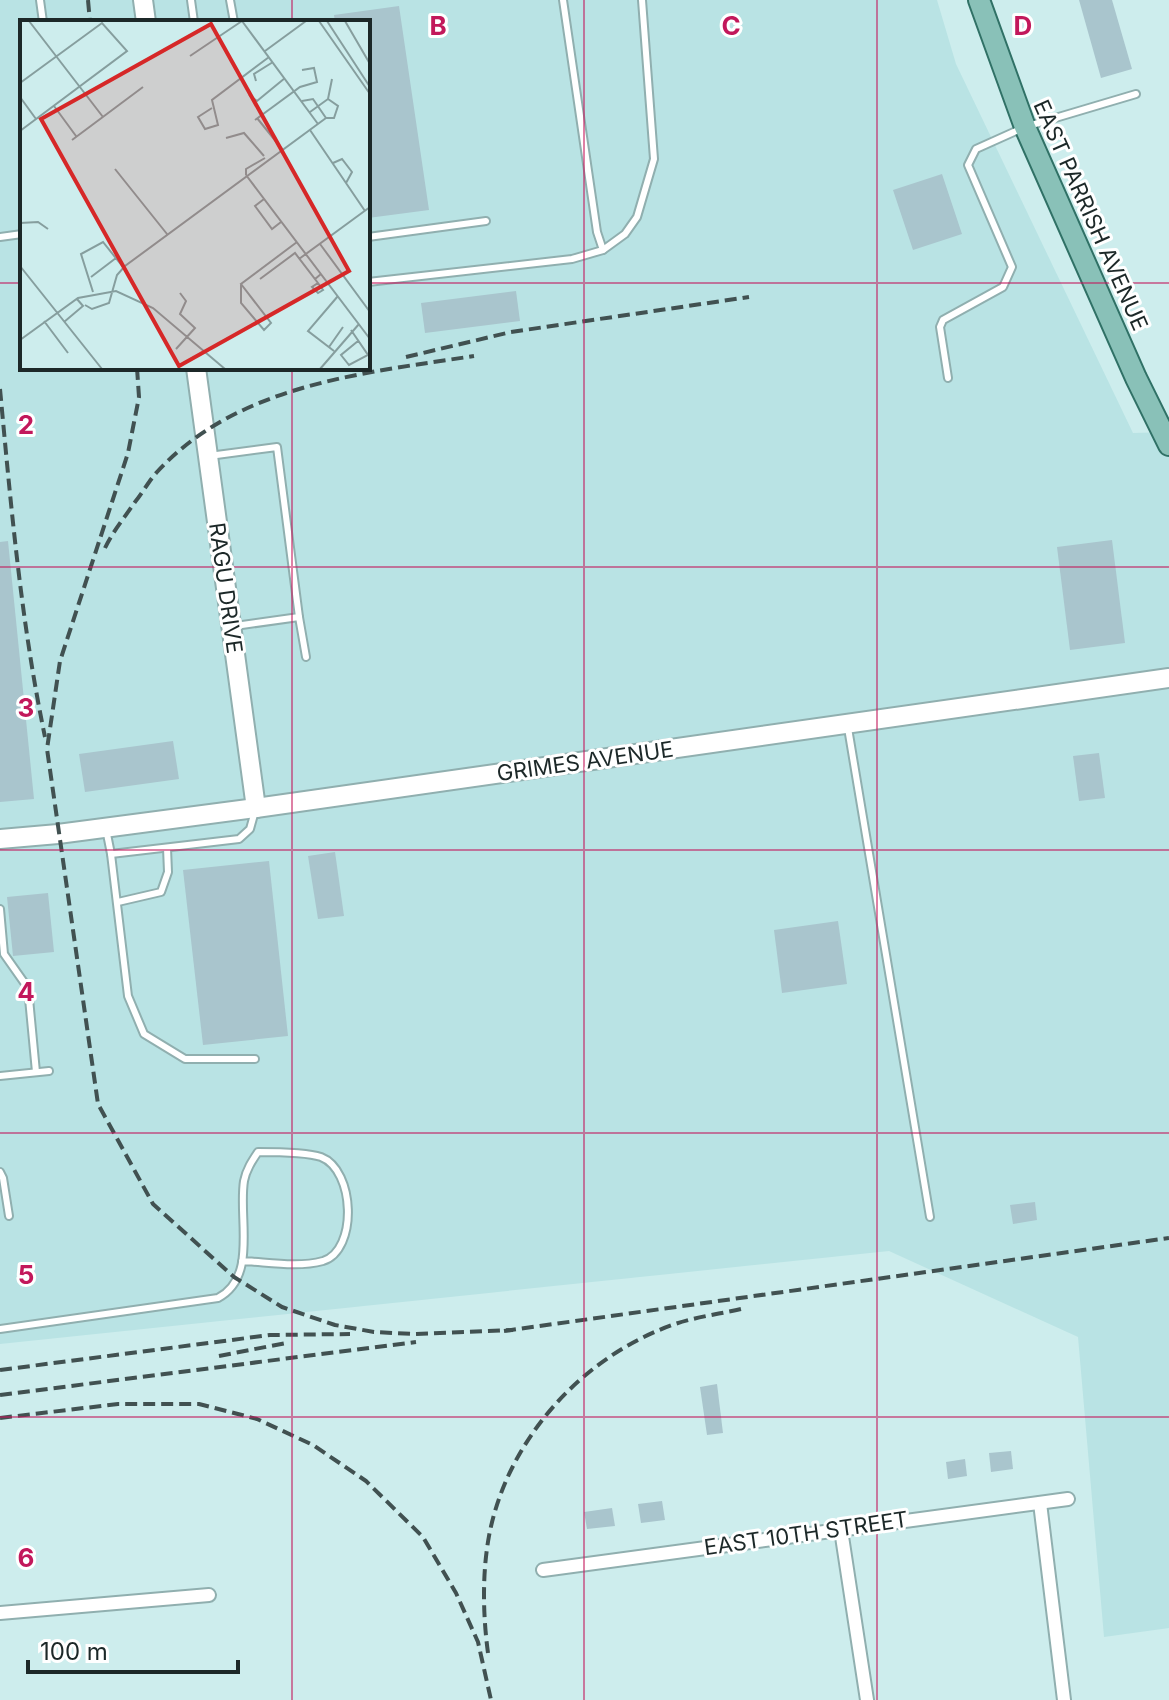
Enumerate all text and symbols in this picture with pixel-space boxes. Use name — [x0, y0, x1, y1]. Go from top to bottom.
text: B — [429, 10, 447, 41]
text: C — [721, 10, 741, 41]
text: D — [1014, 10, 1032, 41]
inset map — [20, 20, 370, 370]
street label: EAST PARRISH AVENUE — [1028, 96, 1154, 334]
text: 2 — [18, 409, 34, 440]
street label: RAGU DRIVE — [204, 521, 248, 655]
text: 3 — [18, 692, 34, 723]
street label: GRIMES AVENUE — [495, 736, 675, 786]
text: 4 — [17, 976, 35, 1007]
text: 5 — [18, 1259, 34, 1290]
street label: EAST 10TH STREET — [702, 1506, 910, 1560]
text: 6 — [18, 1542, 34, 1573]
scale bar — [28, 1624, 238, 1674]
text: 100 m — [40, 1637, 108, 1666]

